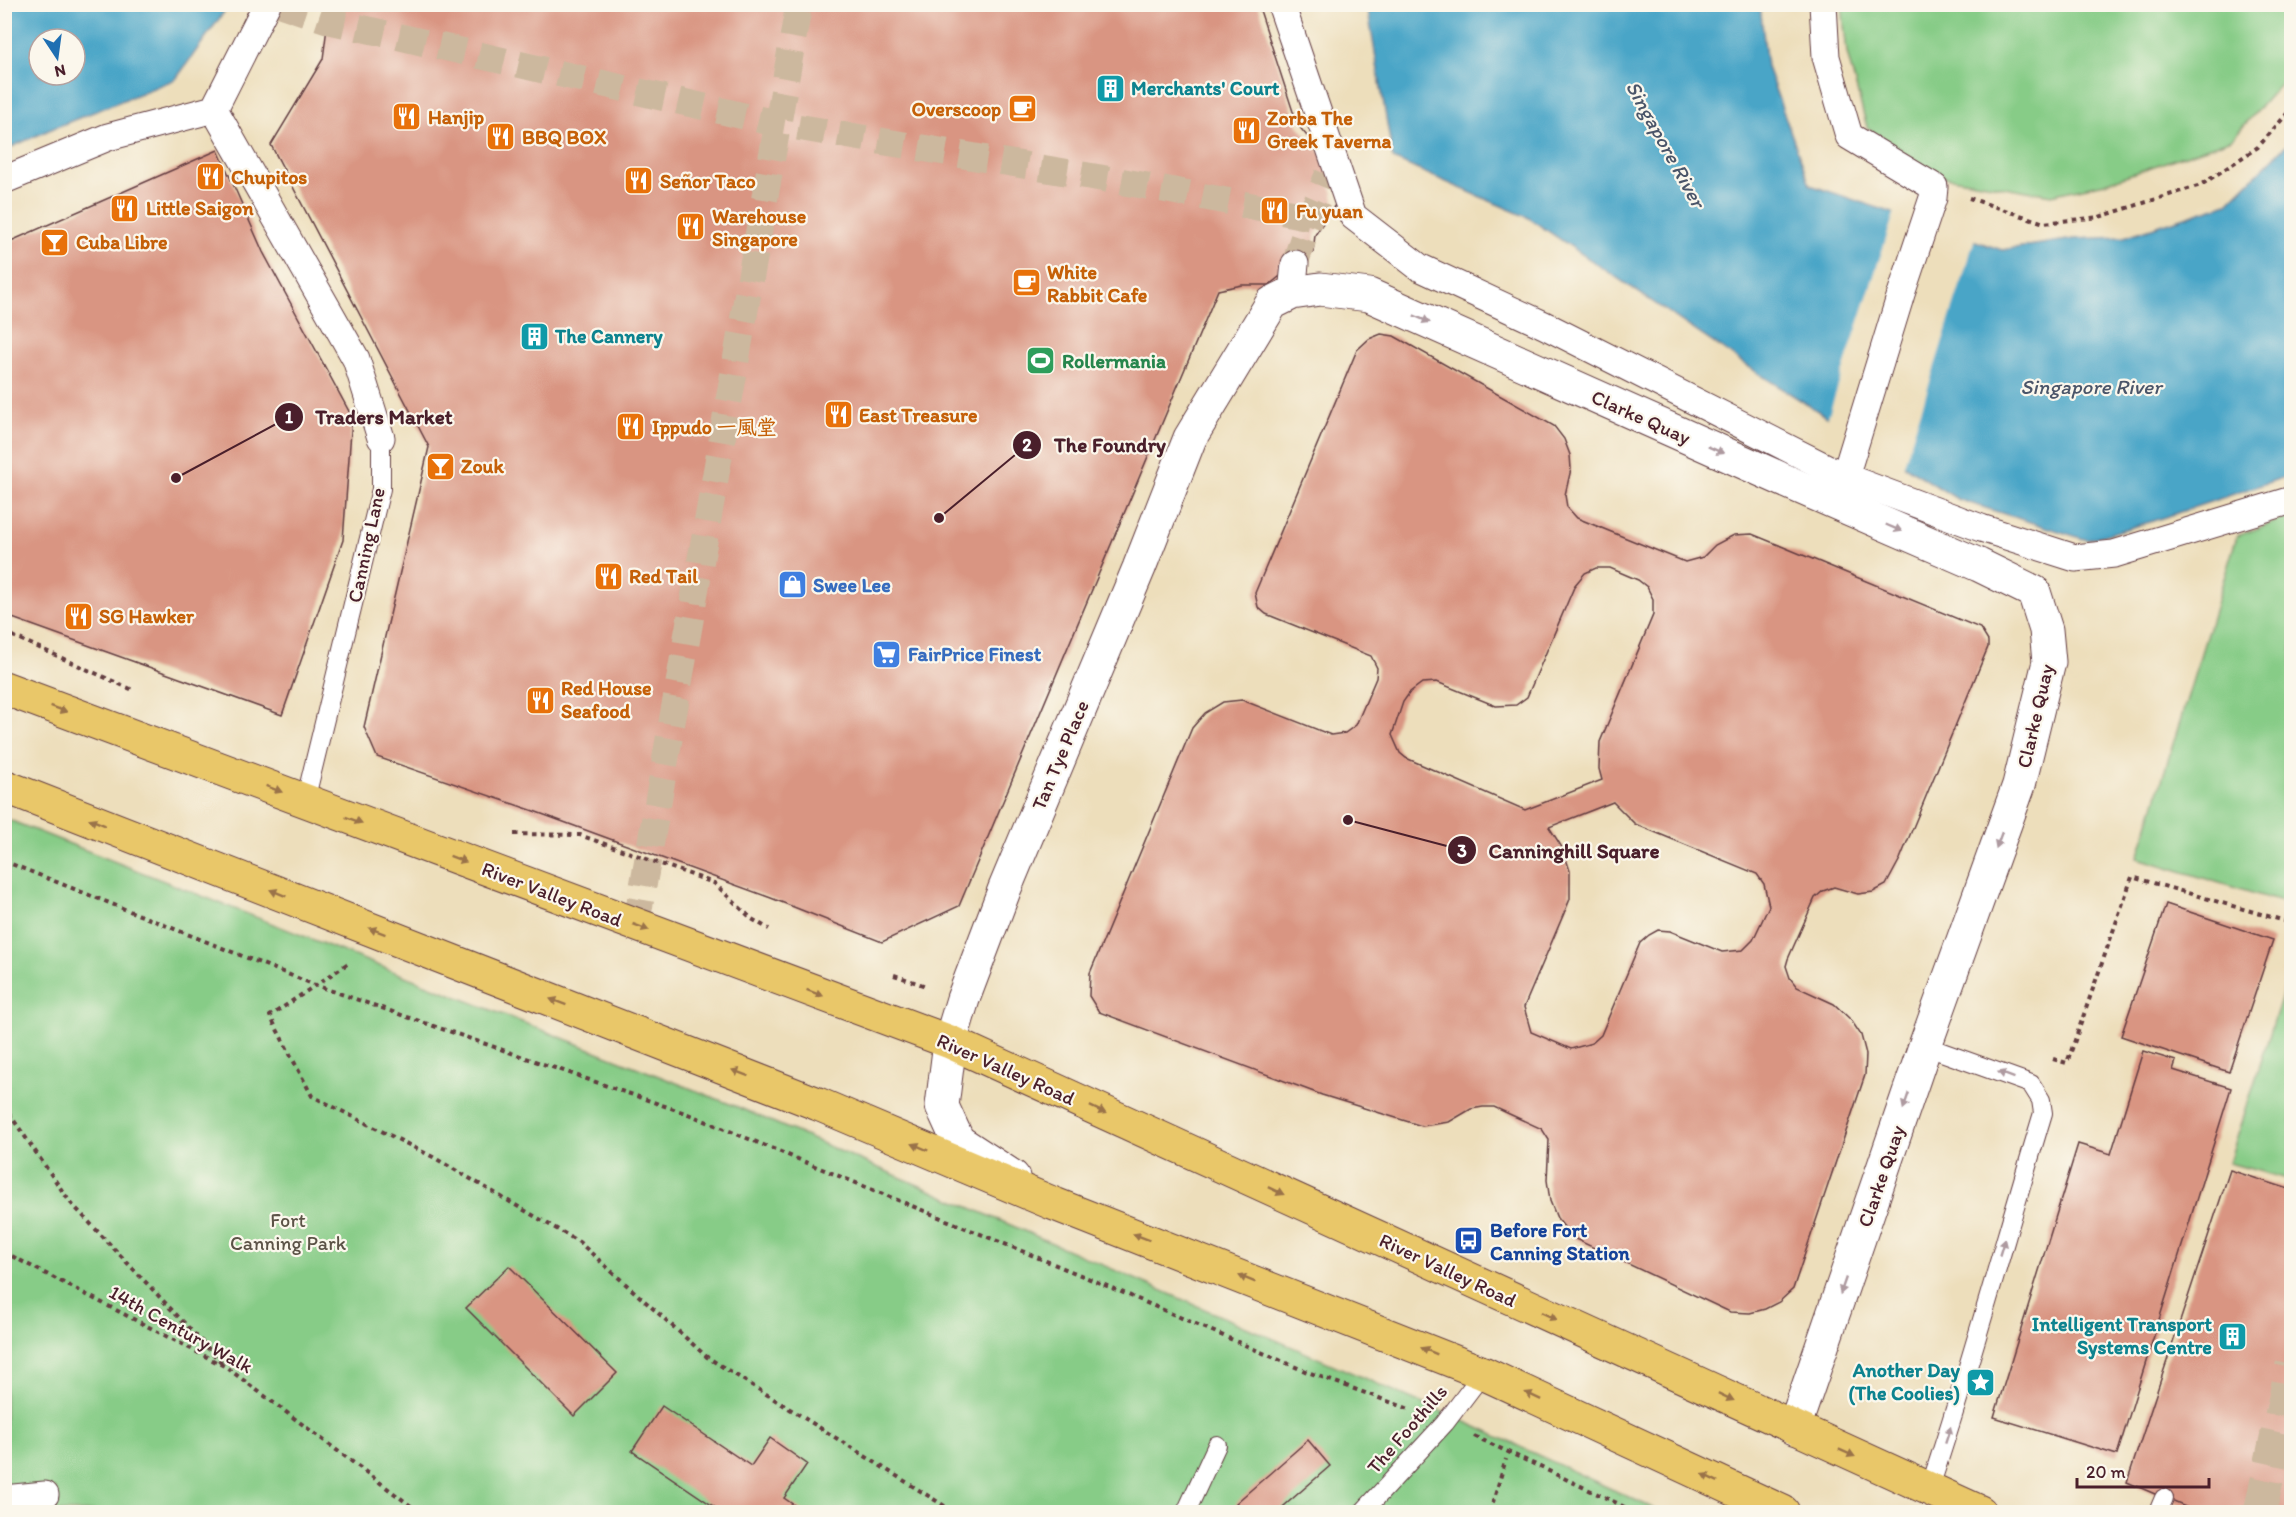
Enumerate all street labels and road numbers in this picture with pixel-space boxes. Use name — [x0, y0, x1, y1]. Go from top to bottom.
street label: Clarke Quay — [1588, 384, 1695, 450]
street label: Canning Lane — [342, 485, 390, 605]
street label: Clarke Quay — [2011, 661, 2059, 770]
street label: Tan Tye Place — [1026, 697, 1094, 813]
street label: River Valley Road — [478, 856, 626, 932]
street label: River Valley Road — [933, 1028, 1079, 1110]
street label: Clarke Quay — [1852, 1121, 1910, 1230]
street label: River Valley Road — [1376, 1228, 1520, 1312]
street label: 14th Century Walk — [105, 1280, 257, 1378]
street label: The Foothills — [1362, 1380, 1452, 1478]

